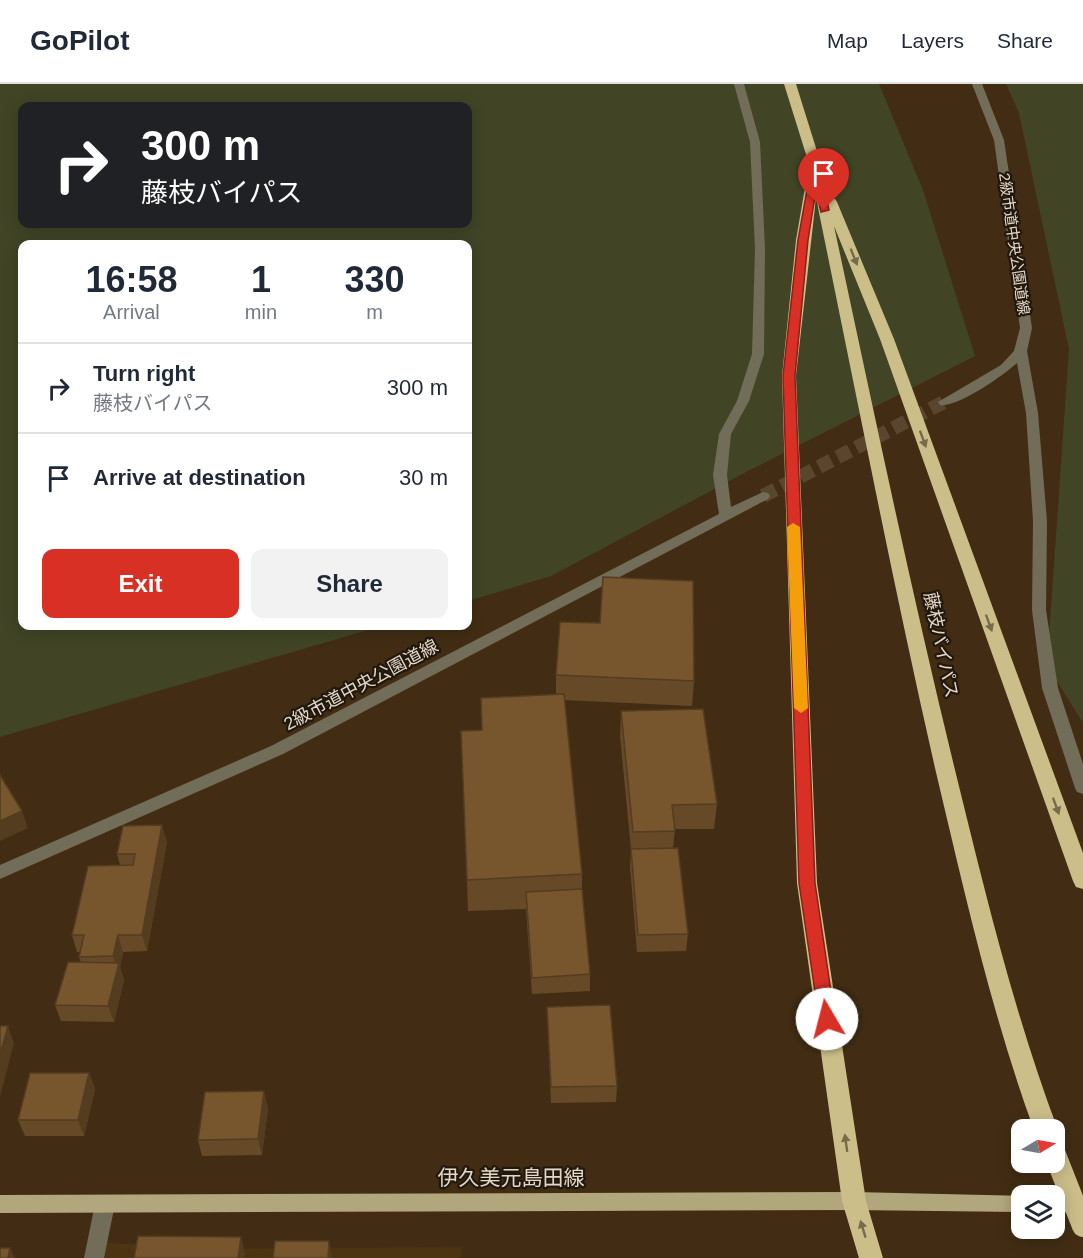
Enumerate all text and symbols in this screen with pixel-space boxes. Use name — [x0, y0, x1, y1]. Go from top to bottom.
text: GoPilot — [30, 25, 130, 56]
text: Map — [827, 29, 868, 52]
text: Layers — [901, 29, 964, 52]
text: Share — [997, 29, 1053, 52]
text: 300 m — [141, 122, 260, 169]
icon: right — [42, 126, 120, 204]
pin — [798, 148, 849, 210]
icon: arrive — [807, 157, 840, 190]
street label: 2級市道中央公園道線 — [996, 172, 1033, 316]
text: 藤枝バイパス — [141, 178, 302, 208]
one-way arrow — [850, 248, 859, 266]
text: 16:58 — [85, 259, 177, 300]
text: 1 — [251, 259, 271, 300]
text: 330 — [344, 259, 405, 300]
text: Arrival — [103, 301, 160, 323]
text: min — [245, 301, 277, 323]
text: m — [366, 301, 383, 323]
text: Turn right — [93, 361, 195, 386]
icon: right — [42, 372, 75, 405]
text: 300 m — [387, 375, 448, 400]
text: 藤枝バイパス — [93, 392, 213, 414]
one-way arrow — [919, 430, 929, 448]
icon: arrive — [42, 462, 75, 495]
text: Arrive at destination — [93, 465, 306, 490]
text: 30 m — [399, 465, 448, 490]
button: Exit — [42, 549, 239, 618]
button: Share — [251, 549, 448, 618]
street label: 藤枝バイパス — [920, 590, 962, 700]
one-way arrow — [985, 614, 995, 632]
street label: 2級市道中央公園道線 — [280, 636, 442, 734]
one-way arrow — [1051, 797, 1061, 815]
position arrow — [795, 987, 859, 1051]
north arrow — [1011, 1119, 1065, 1173]
map controls — [1011, 1119, 1065, 1239]
one-way arrow — [841, 1133, 850, 1152]
street label: 伊久美元島田線 — [438, 1166, 585, 1189]
button: layers — [1011, 1185, 1065, 1239]
one-way arrow — [858, 1220, 867, 1238]

